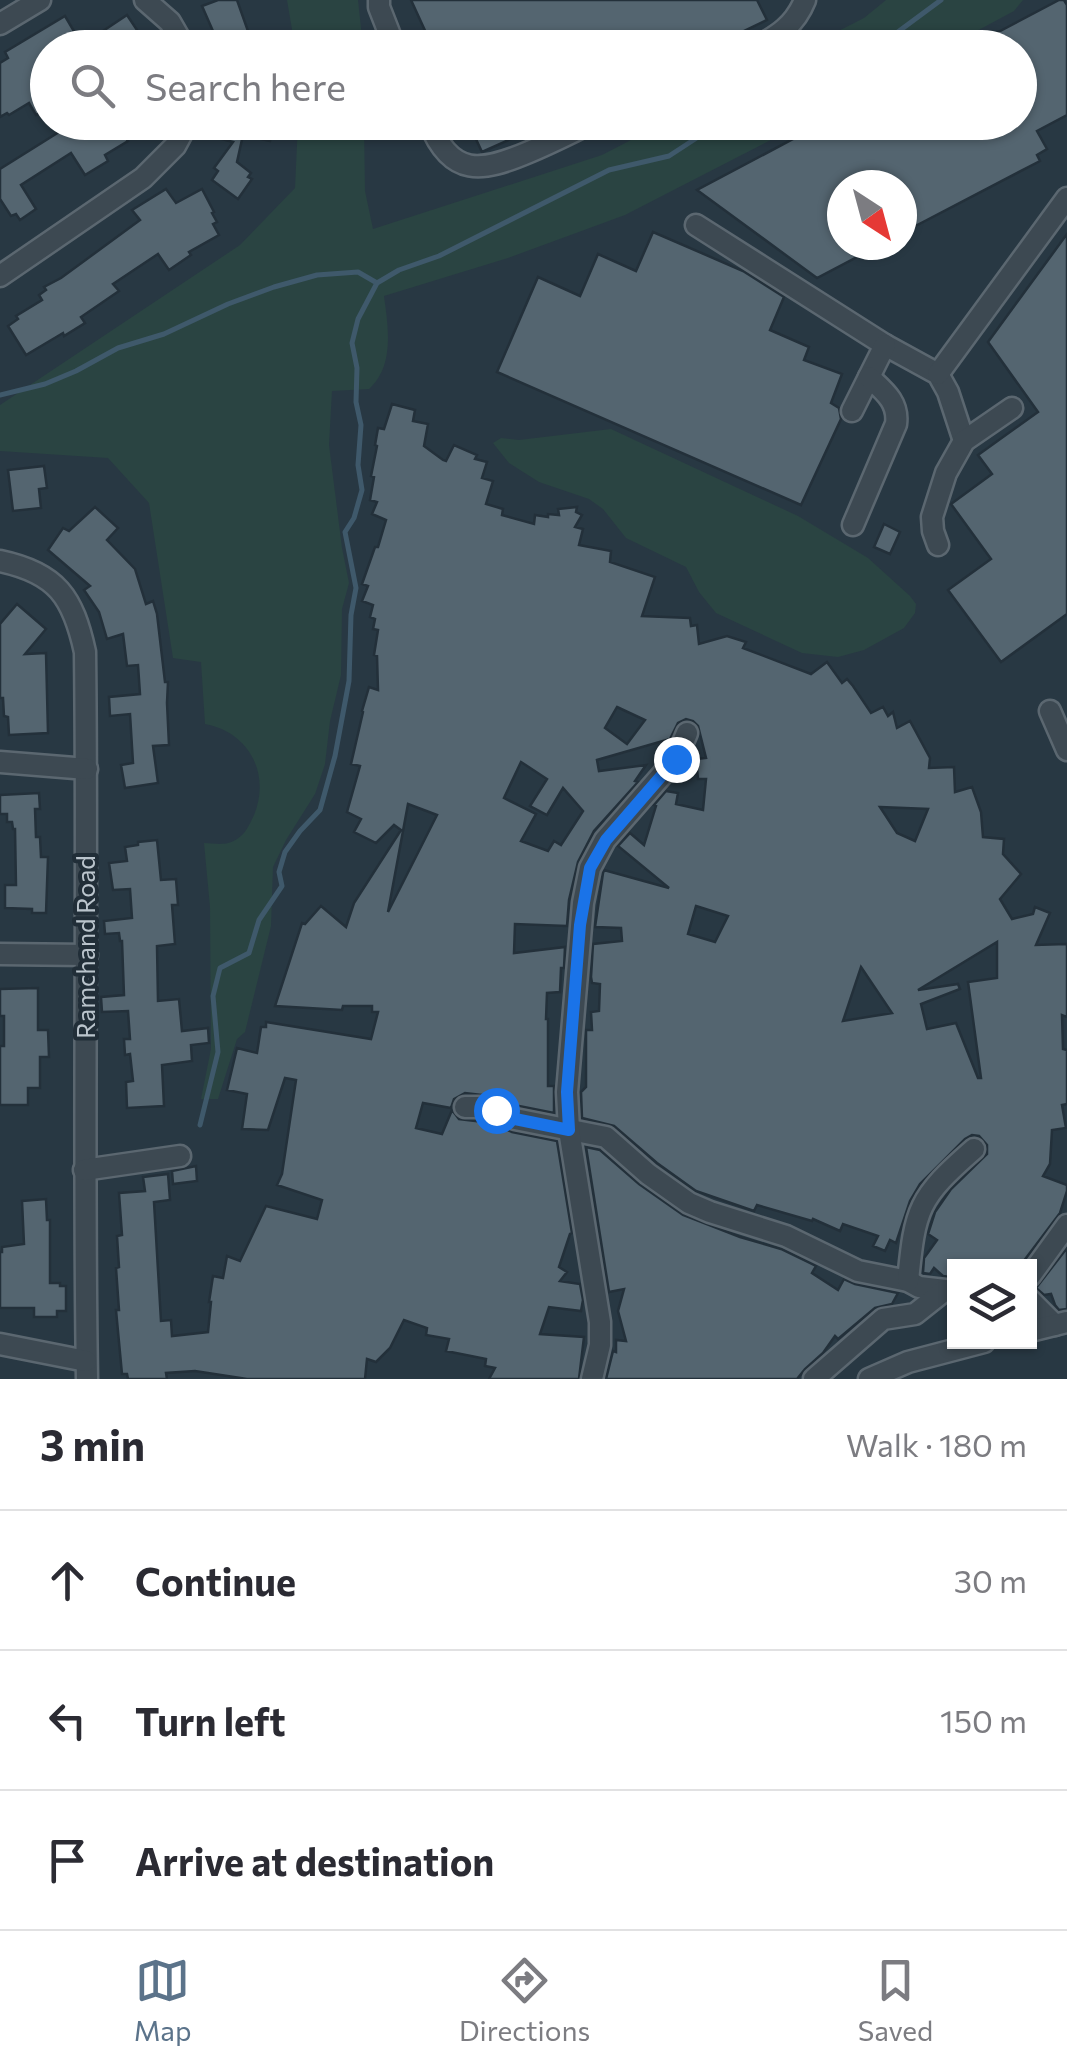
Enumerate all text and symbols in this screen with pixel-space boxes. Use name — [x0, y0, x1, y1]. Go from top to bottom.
search box — [30, 30, 1037, 140]
icon: search — [65, 58, 120, 113]
text: Search here — [145, 62, 346, 109]
north arrow — [827, 170, 917, 260]
route end — [654, 737, 700, 783]
street label: Ramchand Road — [70, 855, 100, 1039]
route start — [474, 1088, 520, 1134]
map controls — [947, 1259, 1037, 1349]
button: layers — [947, 1259, 1037, 1349]
text: 3 min — [40, 1418, 145, 1470]
text: Walk · 180 m — [846, 1424, 1027, 1464]
icon: ahead — [40, 1553, 95, 1608]
text: Continue — [135, 1557, 296, 1604]
text: 30 m — [954, 1560, 1027, 1600]
icon: left — [40, 1693, 95, 1748]
text: Turn left — [135, 1697, 286, 1744]
text: 150 m — [940, 1700, 1027, 1740]
icon: arrive — [40, 1833, 95, 1888]
text: Arrive at destination — [135, 1837, 494, 1884]
tab: Map — [134, 1953, 191, 2047]
tab: Directions — [459, 1953, 590, 2047]
tab: Saved — [858, 1953, 933, 2047]

